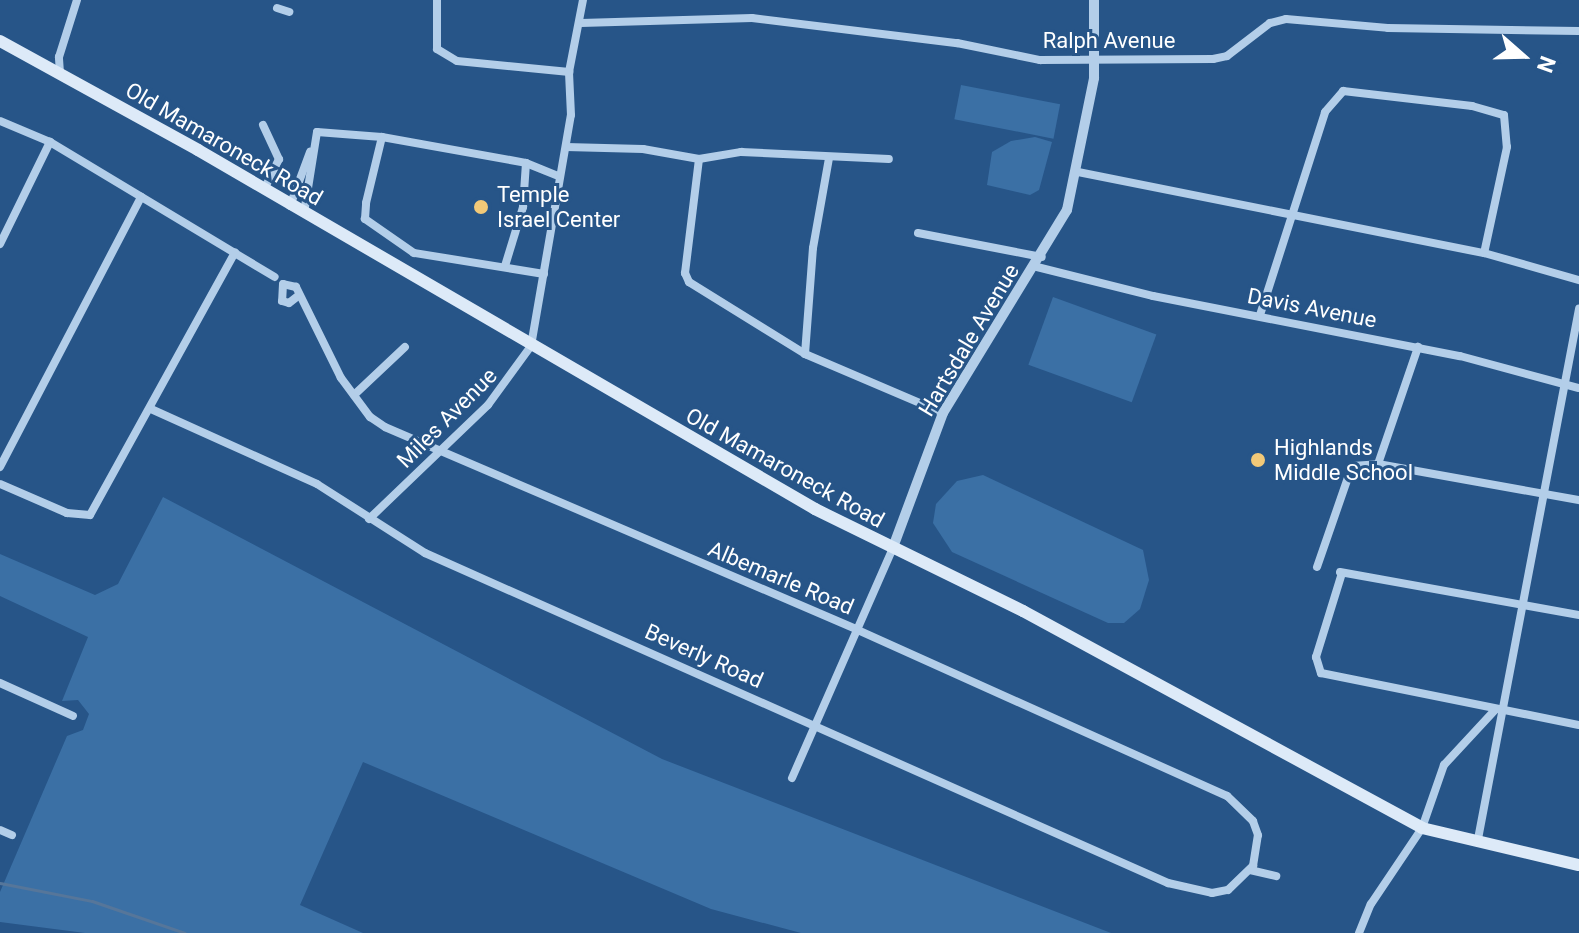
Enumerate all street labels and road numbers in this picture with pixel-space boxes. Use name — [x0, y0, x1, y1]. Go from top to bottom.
street label: Ralph Avenue — [1043, 28, 1175, 54]
street label: Old Mamaroneck Road — [121, 77, 327, 211]
street label: Hartsdale Avenue — [913, 259, 1025, 421]
street label: Davis Avenue — [1245, 283, 1379, 333]
street label: Miles Avenue — [392, 363, 502, 473]
street label: Old Mamaroneck Road — [681, 402, 889, 534]
street label: Albemarle Road — [704, 535, 858, 621]
street label: Beverly Road — [641, 618, 767, 694]

